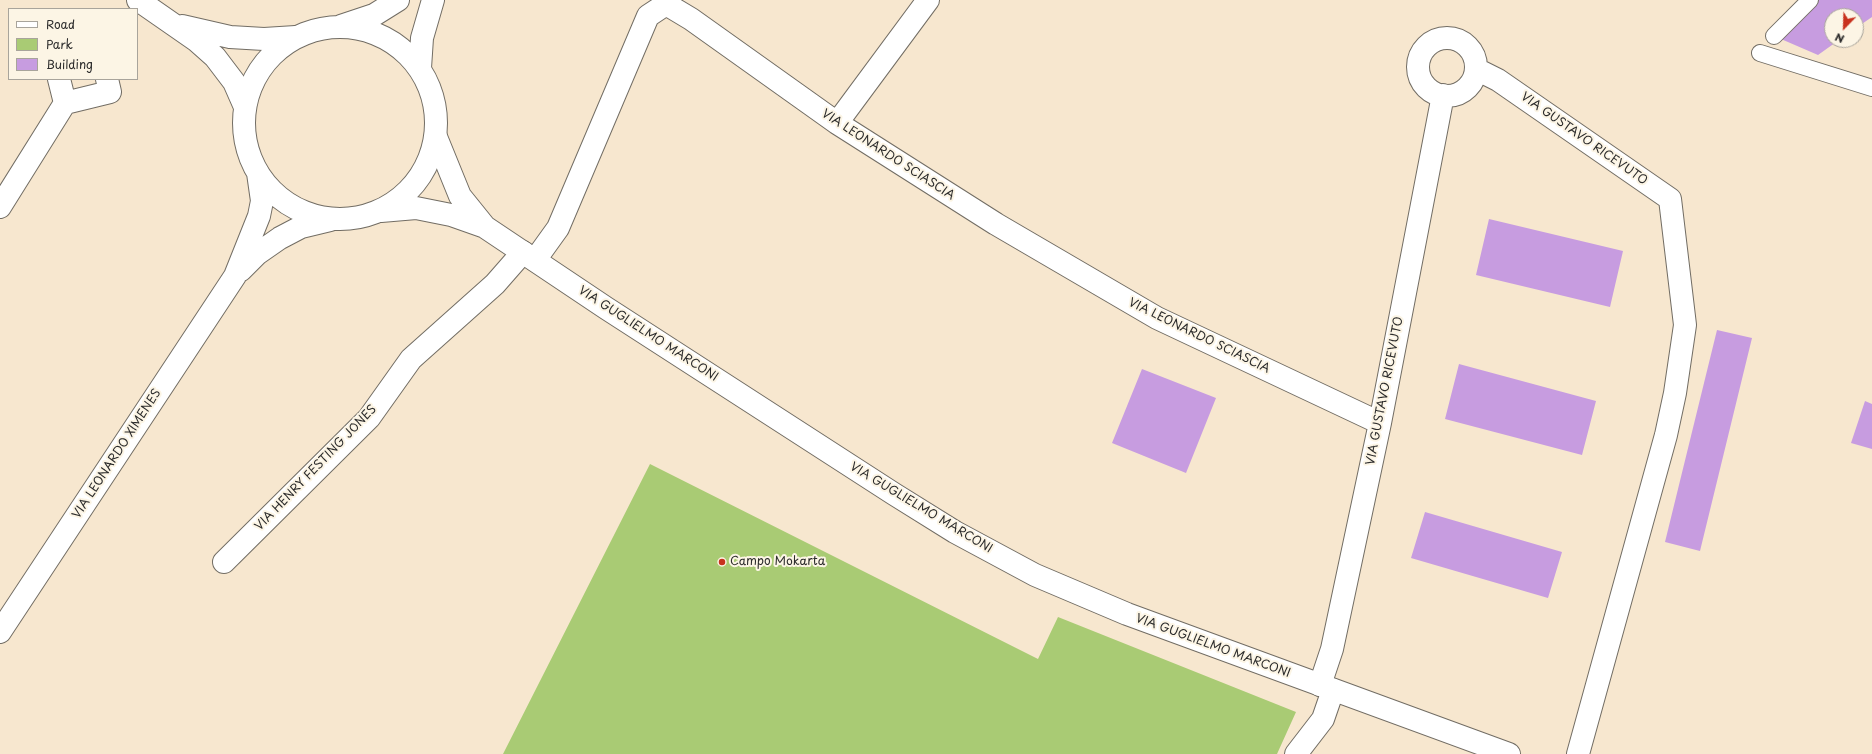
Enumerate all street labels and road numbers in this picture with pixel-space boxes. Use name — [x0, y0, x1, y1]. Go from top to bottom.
street label: VIA GUSTAVO RICEVUTO — [1518, 90, 1650, 188]
street label: VIA LEONARDO SCIASCIA — [819, 107, 957, 203]
street label: VIA GUGLIELMO MARCONI — [576, 283, 720, 385]
street label: VIA LEONARDO SCIASCIA — [1126, 295, 1272, 377]
street label: VIA GUSTAVO RICEVUTO — [1364, 315, 1406, 467]
street label: VIA LEONARDO XIMENES — [70, 387, 164, 521]
street label: VIA HENRY FESTING JONES — [252, 402, 380, 534]
street label: VIA GUGLIELMO MARCONI — [847, 460, 995, 556]
street label: VIA GUGLIELMO MARCONI — [1134, 611, 1292, 681]

